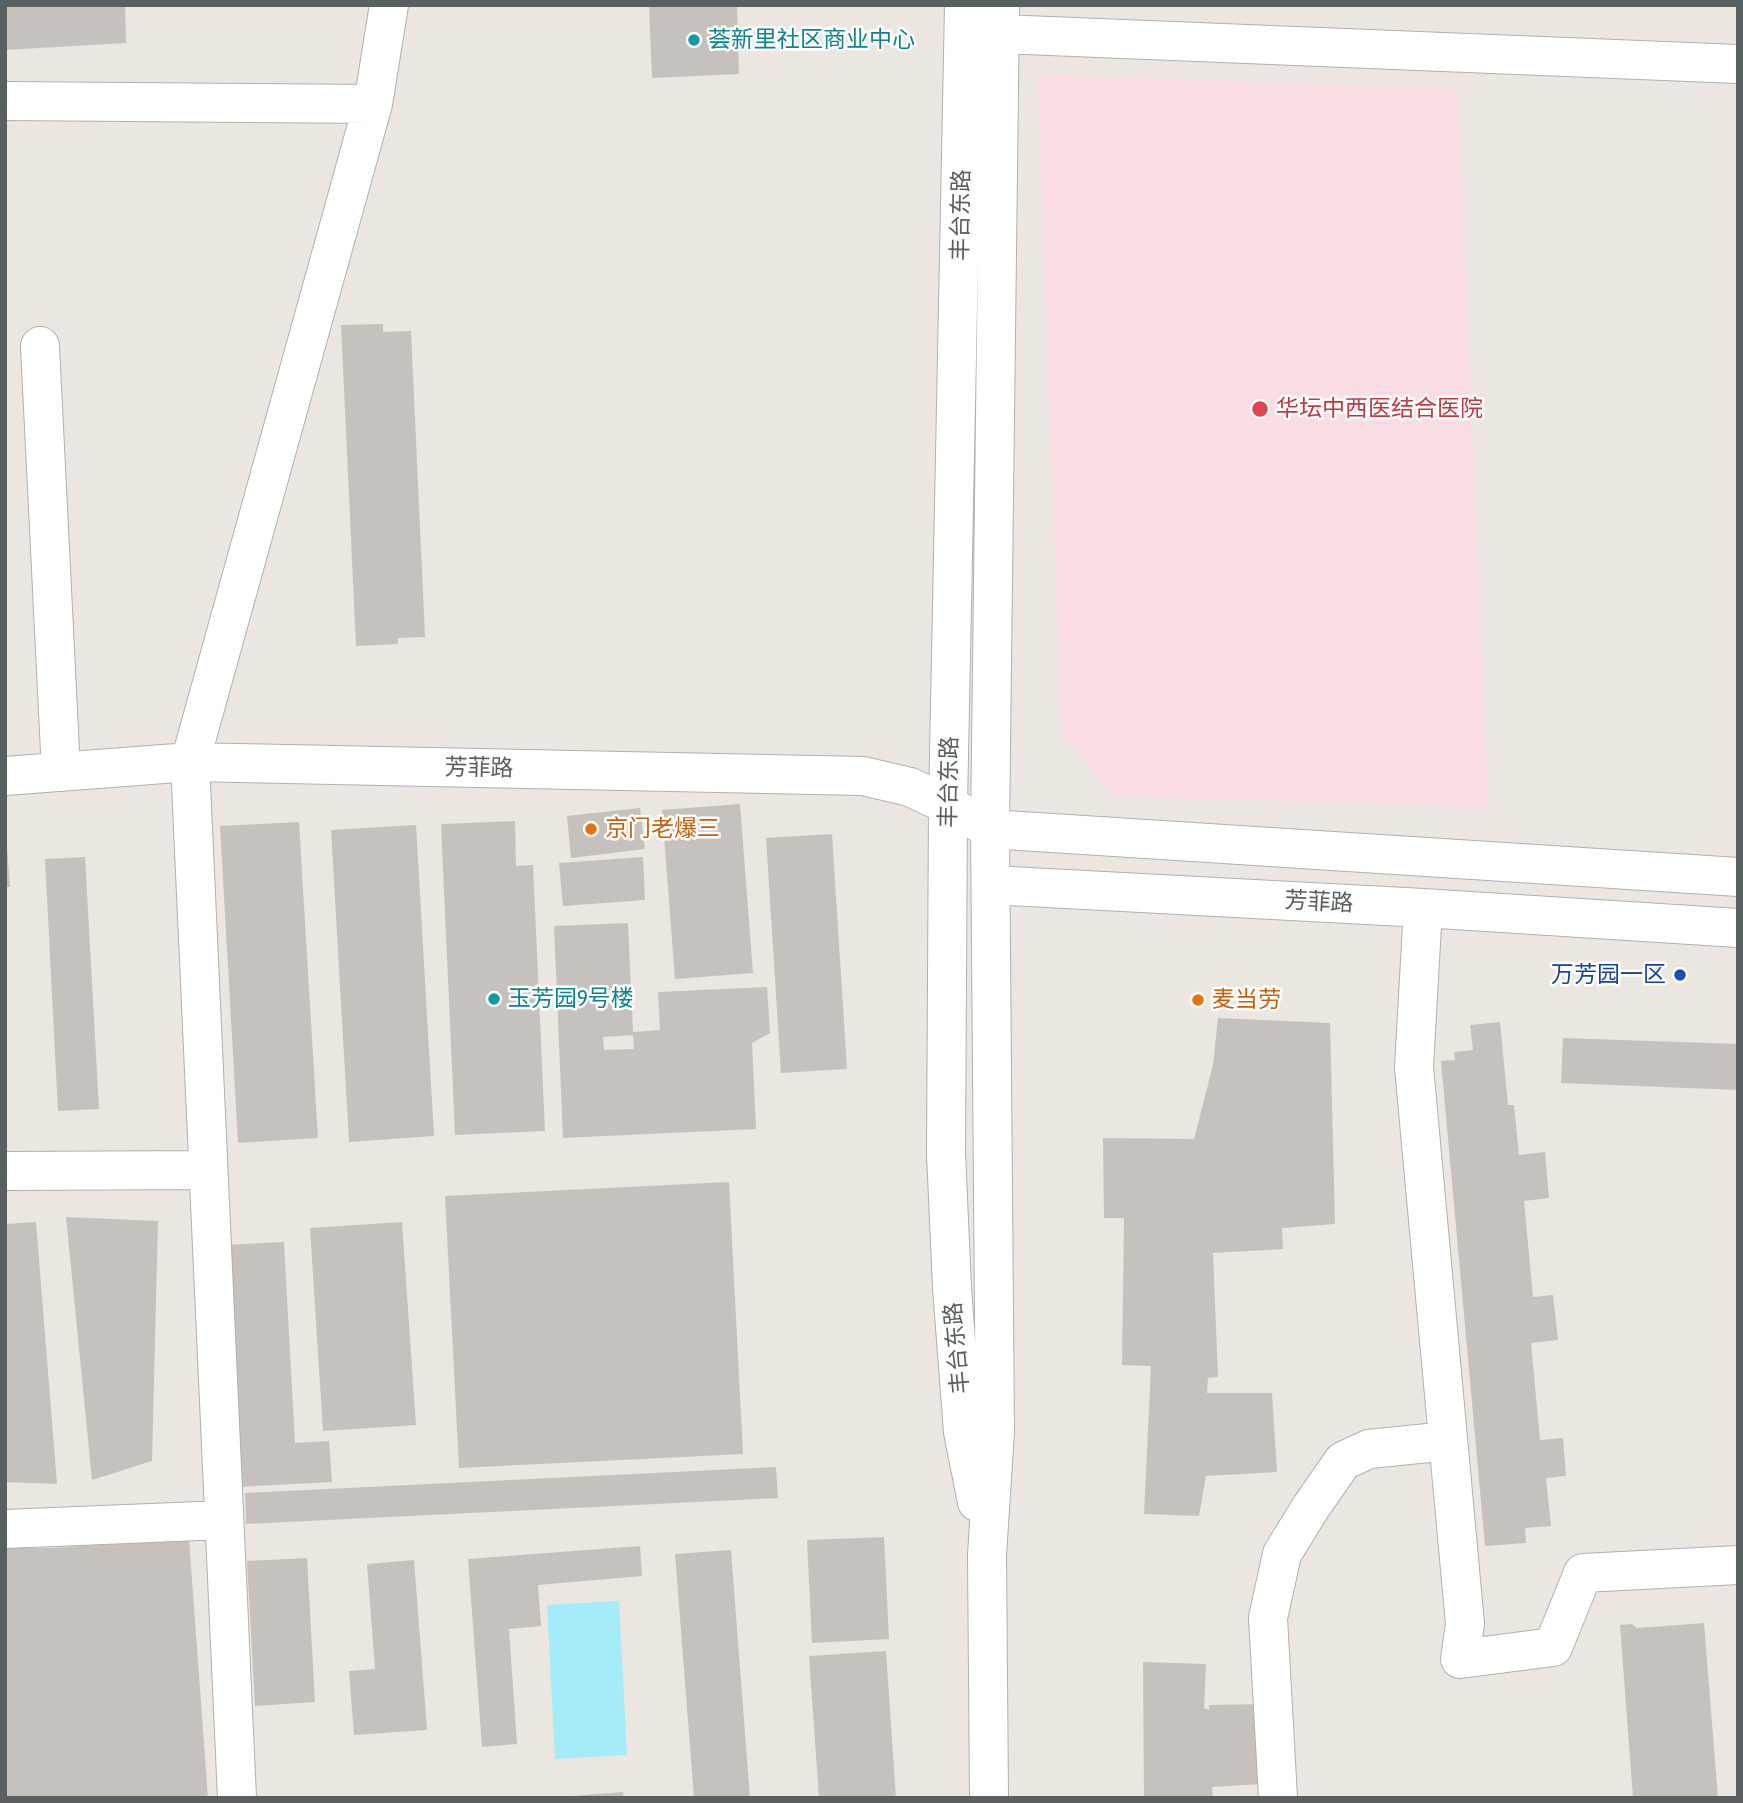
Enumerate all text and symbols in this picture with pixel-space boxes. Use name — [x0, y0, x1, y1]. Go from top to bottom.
place label: 荟新里社区商业中心 — [708, 26, 915, 54]
marker: 荟新里社区商业中心 — [686, 32, 702, 48]
street label: 丰台东路 — [946, 169, 976, 261]
place label: 华坛中西医结合医院 — [1276, 395, 1483, 423]
marker: 华坛中西医结合医院 — [1250, 399, 1270, 419]
street label: 丰台东路 — [934, 736, 964, 828]
street label: 芳菲路 — [444, 754, 514, 782]
place label: 京门老爆三 — [605, 815, 720, 843]
marker: 京门老爆三 — [583, 821, 599, 837]
street label: 芳菲路 — [1284, 886, 1354, 918]
place label: 万芳园一区 — [1551, 961, 1666, 989]
marker: 万芳园一区 — [1672, 967, 1688, 983]
place label: 玉芳园9号楼 — [508, 985, 634, 1013]
place label: 麦当劳 — [1212, 986, 1281, 1014]
marker: 玉芳园9号楼 — [486, 991, 502, 1007]
marker: 麦当劳 — [1190, 992, 1206, 1008]
street label: 丰台东路 — [939, 1301, 975, 1395]

